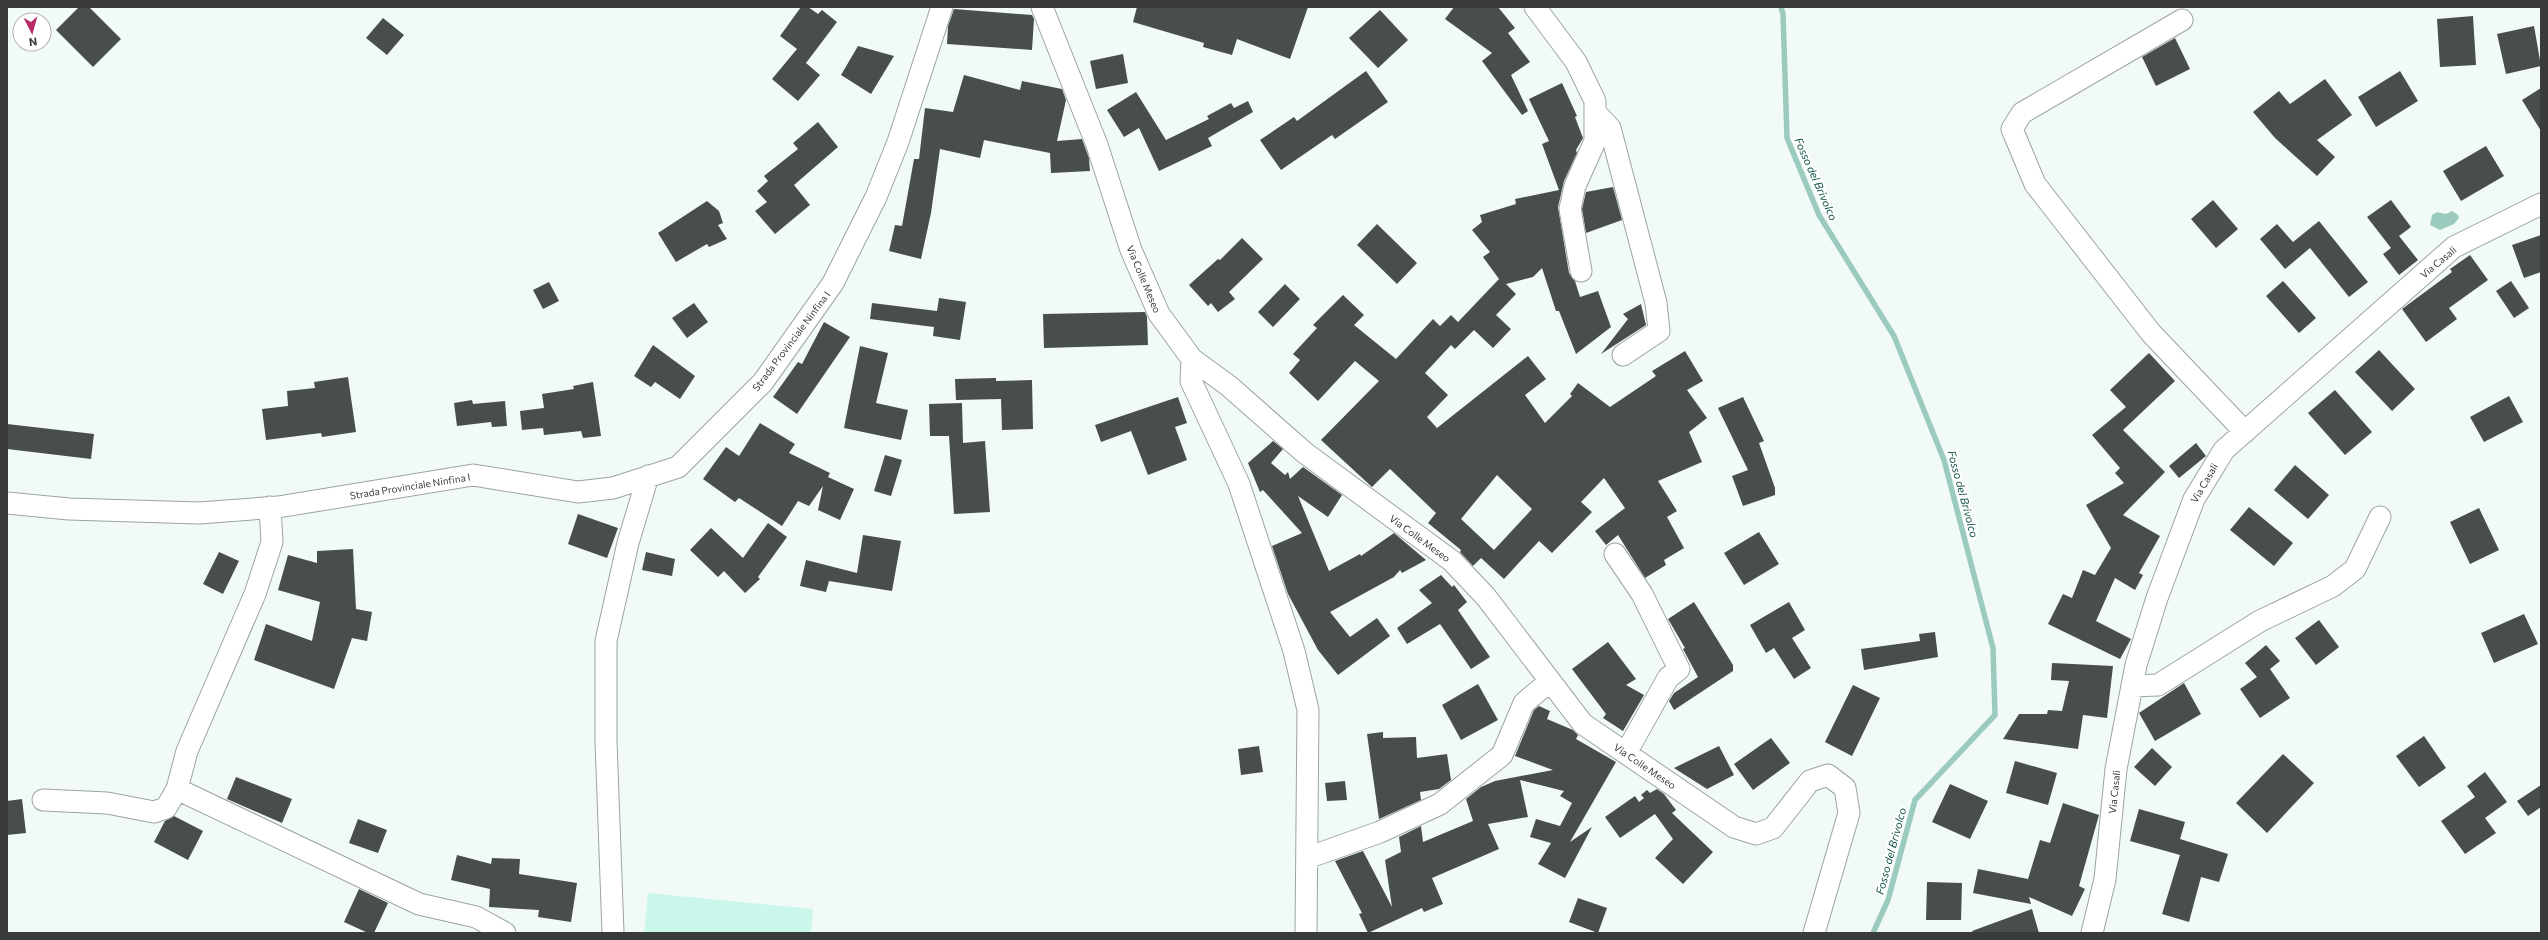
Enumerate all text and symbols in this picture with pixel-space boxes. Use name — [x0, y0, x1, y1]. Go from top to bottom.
north arrow — [12, 12, 52, 52]
text: N — [28, 36, 38, 49]
water label: Fosso del Brivolco — [1792, 135, 1841, 223]
street label: Via Colle Meseo — [1124, 243, 1164, 315]
street label: Via Casali — [2417, 243, 2459, 281]
street label: Strada Provinciale Ninfina I — [750, 289, 832, 393]
water label: Fosso del Brivolco — [1946, 449, 1981, 539]
street label: Via Casali — [2188, 461, 2220, 505]
street label: Strada Provinciale Ninfina I — [349, 471, 471, 501]
street label: Via Colle Meseo — [1387, 512, 1453, 564]
street label: Via Colle Meseo — [1612, 741, 1678, 791]
street label: Via Casali — [2106, 770, 2122, 814]
water label: Fosso del Brivolco — [1873, 806, 1908, 896]

